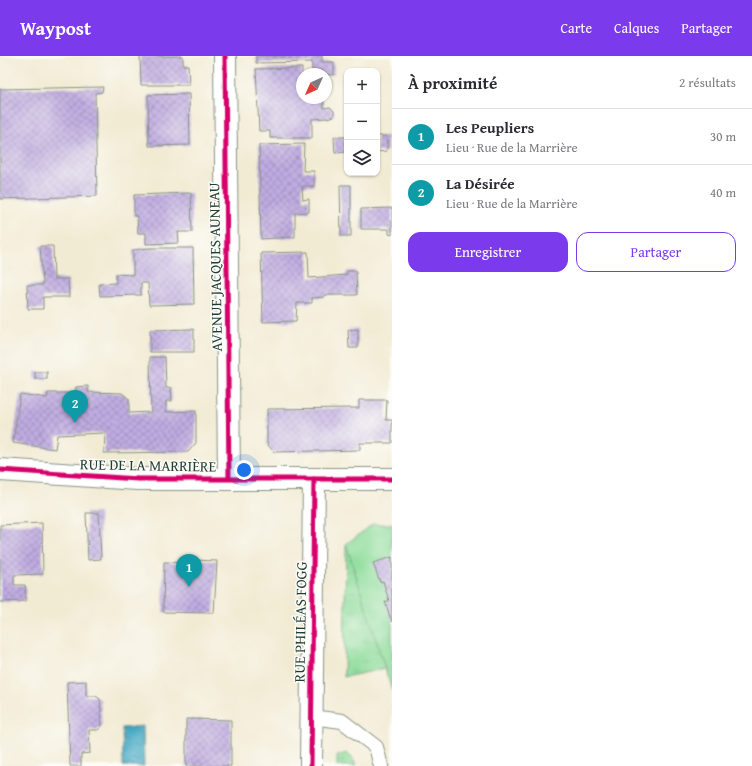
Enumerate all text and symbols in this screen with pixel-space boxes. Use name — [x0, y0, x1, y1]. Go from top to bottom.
text: Waypost — [20, 14, 91, 42]
text: Carte — [560, 18, 592, 38]
text: Calques — [614, 18, 659, 38]
text: Partager — [681, 18, 732, 38]
north arrow — [296, 68, 332, 104]
map controls — [344, 68, 380, 176]
button: + — [344, 68, 380, 104]
text: À proximité — [408, 70, 497, 95]
text: 2 résultats — [679, 73, 736, 92]
button: − — [344, 104, 380, 140]
text: Les Peupliers — [446, 117, 534, 138]
text: 1 — [418, 127, 424, 146]
text: 30 m — [710, 127, 736, 146]
text: Lieu · Rue de la Marrière — [446, 138, 578, 157]
button: layers — [344, 140, 380, 176]
text: La Désirée — [446, 173, 515, 194]
street label: AVENUE JACQUES AUNEAU — [203, 182, 227, 352]
text: 2 — [418, 183, 424, 202]
text: 40 m — [710, 183, 736, 202]
text: Lieu · Rue de la Marrière — [446, 194, 578, 213]
button: Enregistrer — [408, 232, 568, 272]
button: Partager — [576, 232, 736, 272]
pin: 2 — [62, 390, 88, 423]
street label: RUE DE LA MARRIÈRE — [80, 453, 217, 477]
your location — [234, 460, 254, 480]
pin: 1 — [176, 554, 202, 587]
street label: RUE PHILÉAS FOGG — [288, 561, 312, 683]

